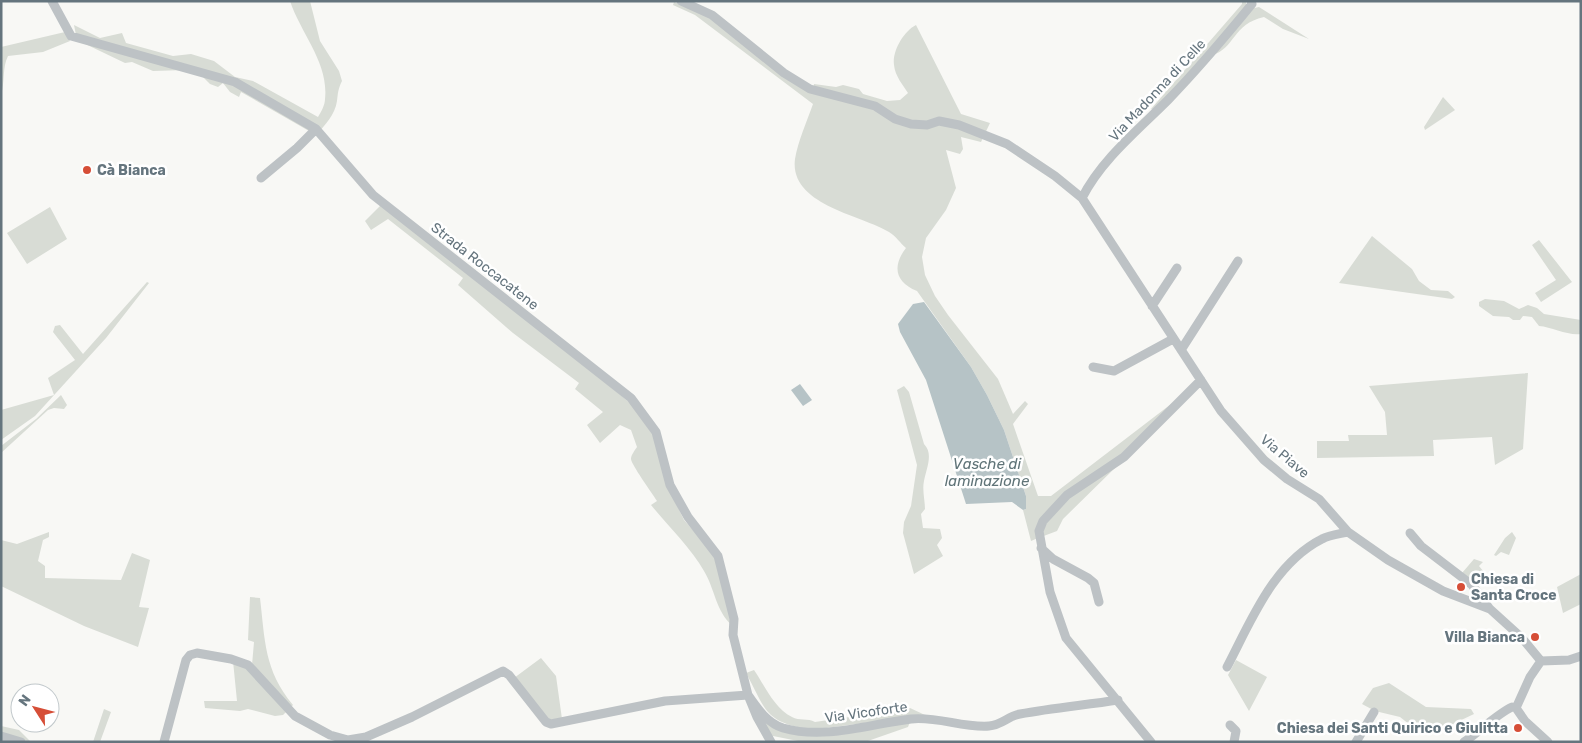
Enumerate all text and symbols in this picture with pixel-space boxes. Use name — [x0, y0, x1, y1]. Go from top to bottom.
street label: Via Madonna di Celle — [1105, 35, 1209, 145]
place label: Cà Bianca — [97, 162, 166, 179]
marker: Cà Bianca — [81, 164, 93, 176]
street label: Strada Roccacatene — [427, 219, 542, 314]
street label: Via Piave — [1257, 431, 1313, 482]
water label: Vasche di laminazione — [945, 455, 1030, 490]
place label: Chiesa di Santa Croce — [1471, 571, 1557, 604]
marker: Chiesa di Santa Croce — [1455, 581, 1467, 593]
place label: Villa Bianca — [1445, 629, 1525, 646]
marker: Villa Bianca — [1529, 631, 1541, 643]
north arrow — [10, 683, 60, 733]
text: N — [15, 692, 35, 710]
street label: Via Vicoforte — [824, 698, 909, 727]
place label: Chiesa dei Santi Quirico e Giulitta — [1277, 720, 1508, 737]
marker: Chiesa dei Santi Quirico e Giulitta — [1512, 722, 1524, 734]

